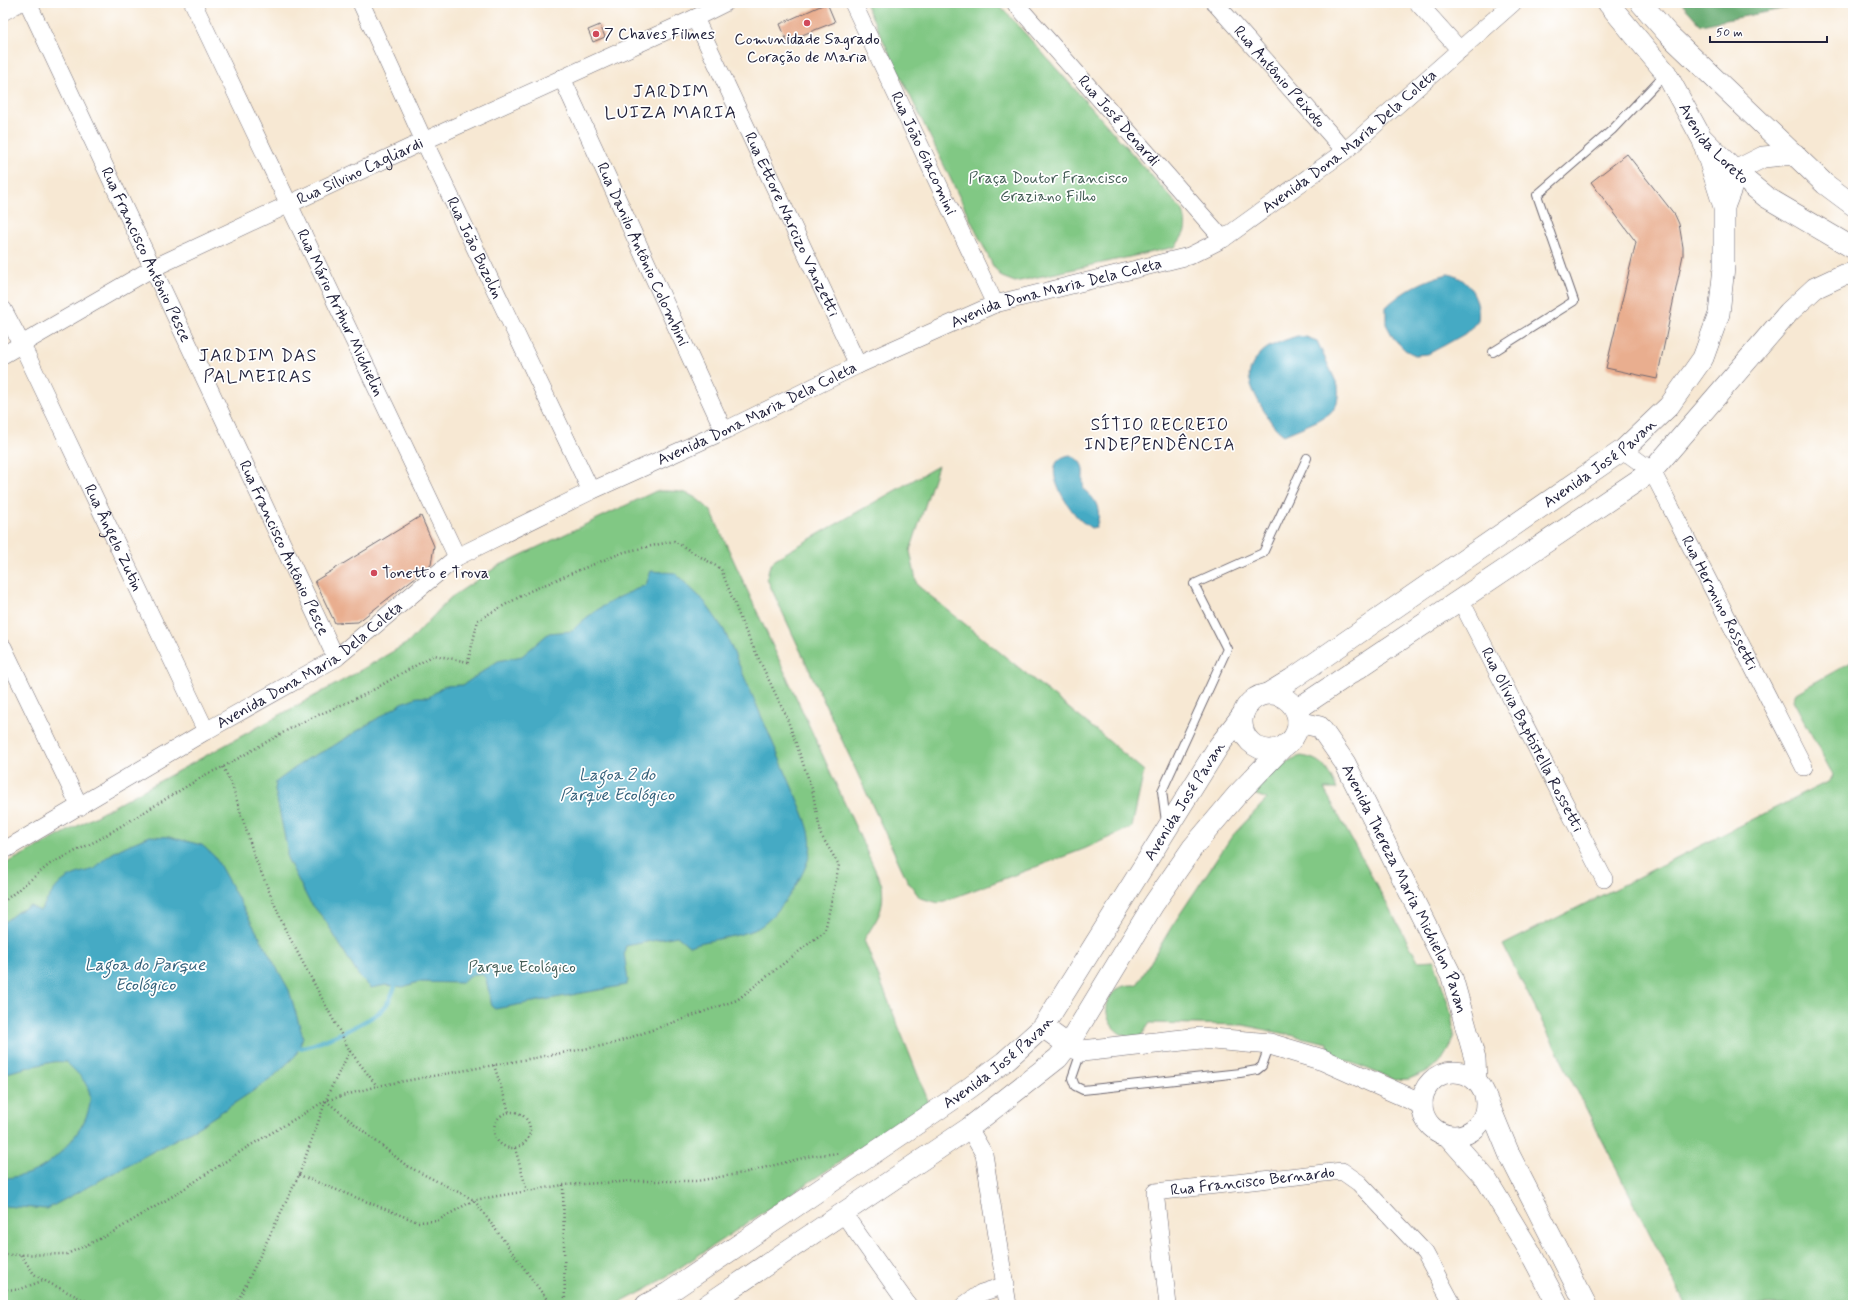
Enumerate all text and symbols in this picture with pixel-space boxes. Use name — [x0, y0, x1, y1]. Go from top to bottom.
marker: Comunidade Sagrado Coração de Maria — [802, 18, 812, 28]
scale bar — [1710, 18, 1827, 44]
street label: Rua Antônio Peixoto — [1229, 21, 1330, 132]
place label: 7 Chaves Filmes — [604, 24, 715, 45]
text: 50 m — [1716, 25, 1743, 41]
marker: 7 Chaves Filmes — [591, 29, 601, 39]
place label: Comunidade Sagrado Coração de Maria — [734, 29, 880, 68]
street label: Avenida Dona Maria Dela Coleta — [1258, 64, 1441, 218]
street label: Rua José Denardi — [1073, 71, 1165, 171]
district label: JARDIM LUIZA MARIA — [605, 80, 737, 125]
street label: Rua João Giacomini — [886, 88, 962, 218]
street label: Avenida Loreto — [1674, 99, 1754, 189]
street label: Rua Ettore Narcizo Vanzetti — [740, 129, 844, 320]
street label: Rua Silvino Cagliardi — [293, 132, 427, 210]
street label: Rua Danilo Antônio Colombini — [592, 159, 694, 350]
street label: Rua Francisco Antônio Pesce — [96, 164, 197, 346]
park label: Praça Doutor Francisco Graziano Filho — [968, 168, 1128, 207]
street label: Rua João Buzolin — [442, 193, 508, 302]
street label: Rua Mário Arthur Michielin — [292, 226, 389, 400]
street label: Avenida Dona Maria Dela Coleta — [947, 253, 1164, 333]
district label: JARDIM DAS PALMEIRAS — [199, 344, 317, 389]
street label: Avenida Dona Maria Dela Coleta — [654, 357, 860, 470]
district label: SÍTIO RECREIO INDEPENDÊNCIA — [1084, 413, 1236, 456]
street label: Avenida José Pavan — [1539, 413, 1661, 513]
street label: Rua Francisco Antônio Pesce — [234, 457, 334, 639]
street label: Rua Ângelo Zutin — [79, 481, 148, 594]
street label: Rua Hermino Rossetti — [1676, 532, 1763, 674]
place label: Tonetto e Trova — [382, 563, 489, 584]
marker: Tonetto e Trova — [369, 568, 379, 578]
street label: Avenida Dona Maria Dela Coleta — [213, 596, 407, 733]
street label: Rua Olívia Baptistella Rossetti — [1476, 644, 1589, 836]
street label: Avenida José Pavan — [1139, 737, 1230, 864]
street label: Avenida Thereza Maria Michielon Pavan — [1337, 761, 1472, 1016]
water label: Lagoa 2 do Parque Ecológico — [560, 764, 675, 807]
water label: Lagoa do Parque Ecológico — [85, 954, 206, 997]
park label: Parque Ecológico — [468, 957, 576, 978]
street label: Avenida José Pavan — [939, 1011, 1058, 1114]
street label: Rua Francisco Bernardo — [1169, 1161, 1336, 1201]

